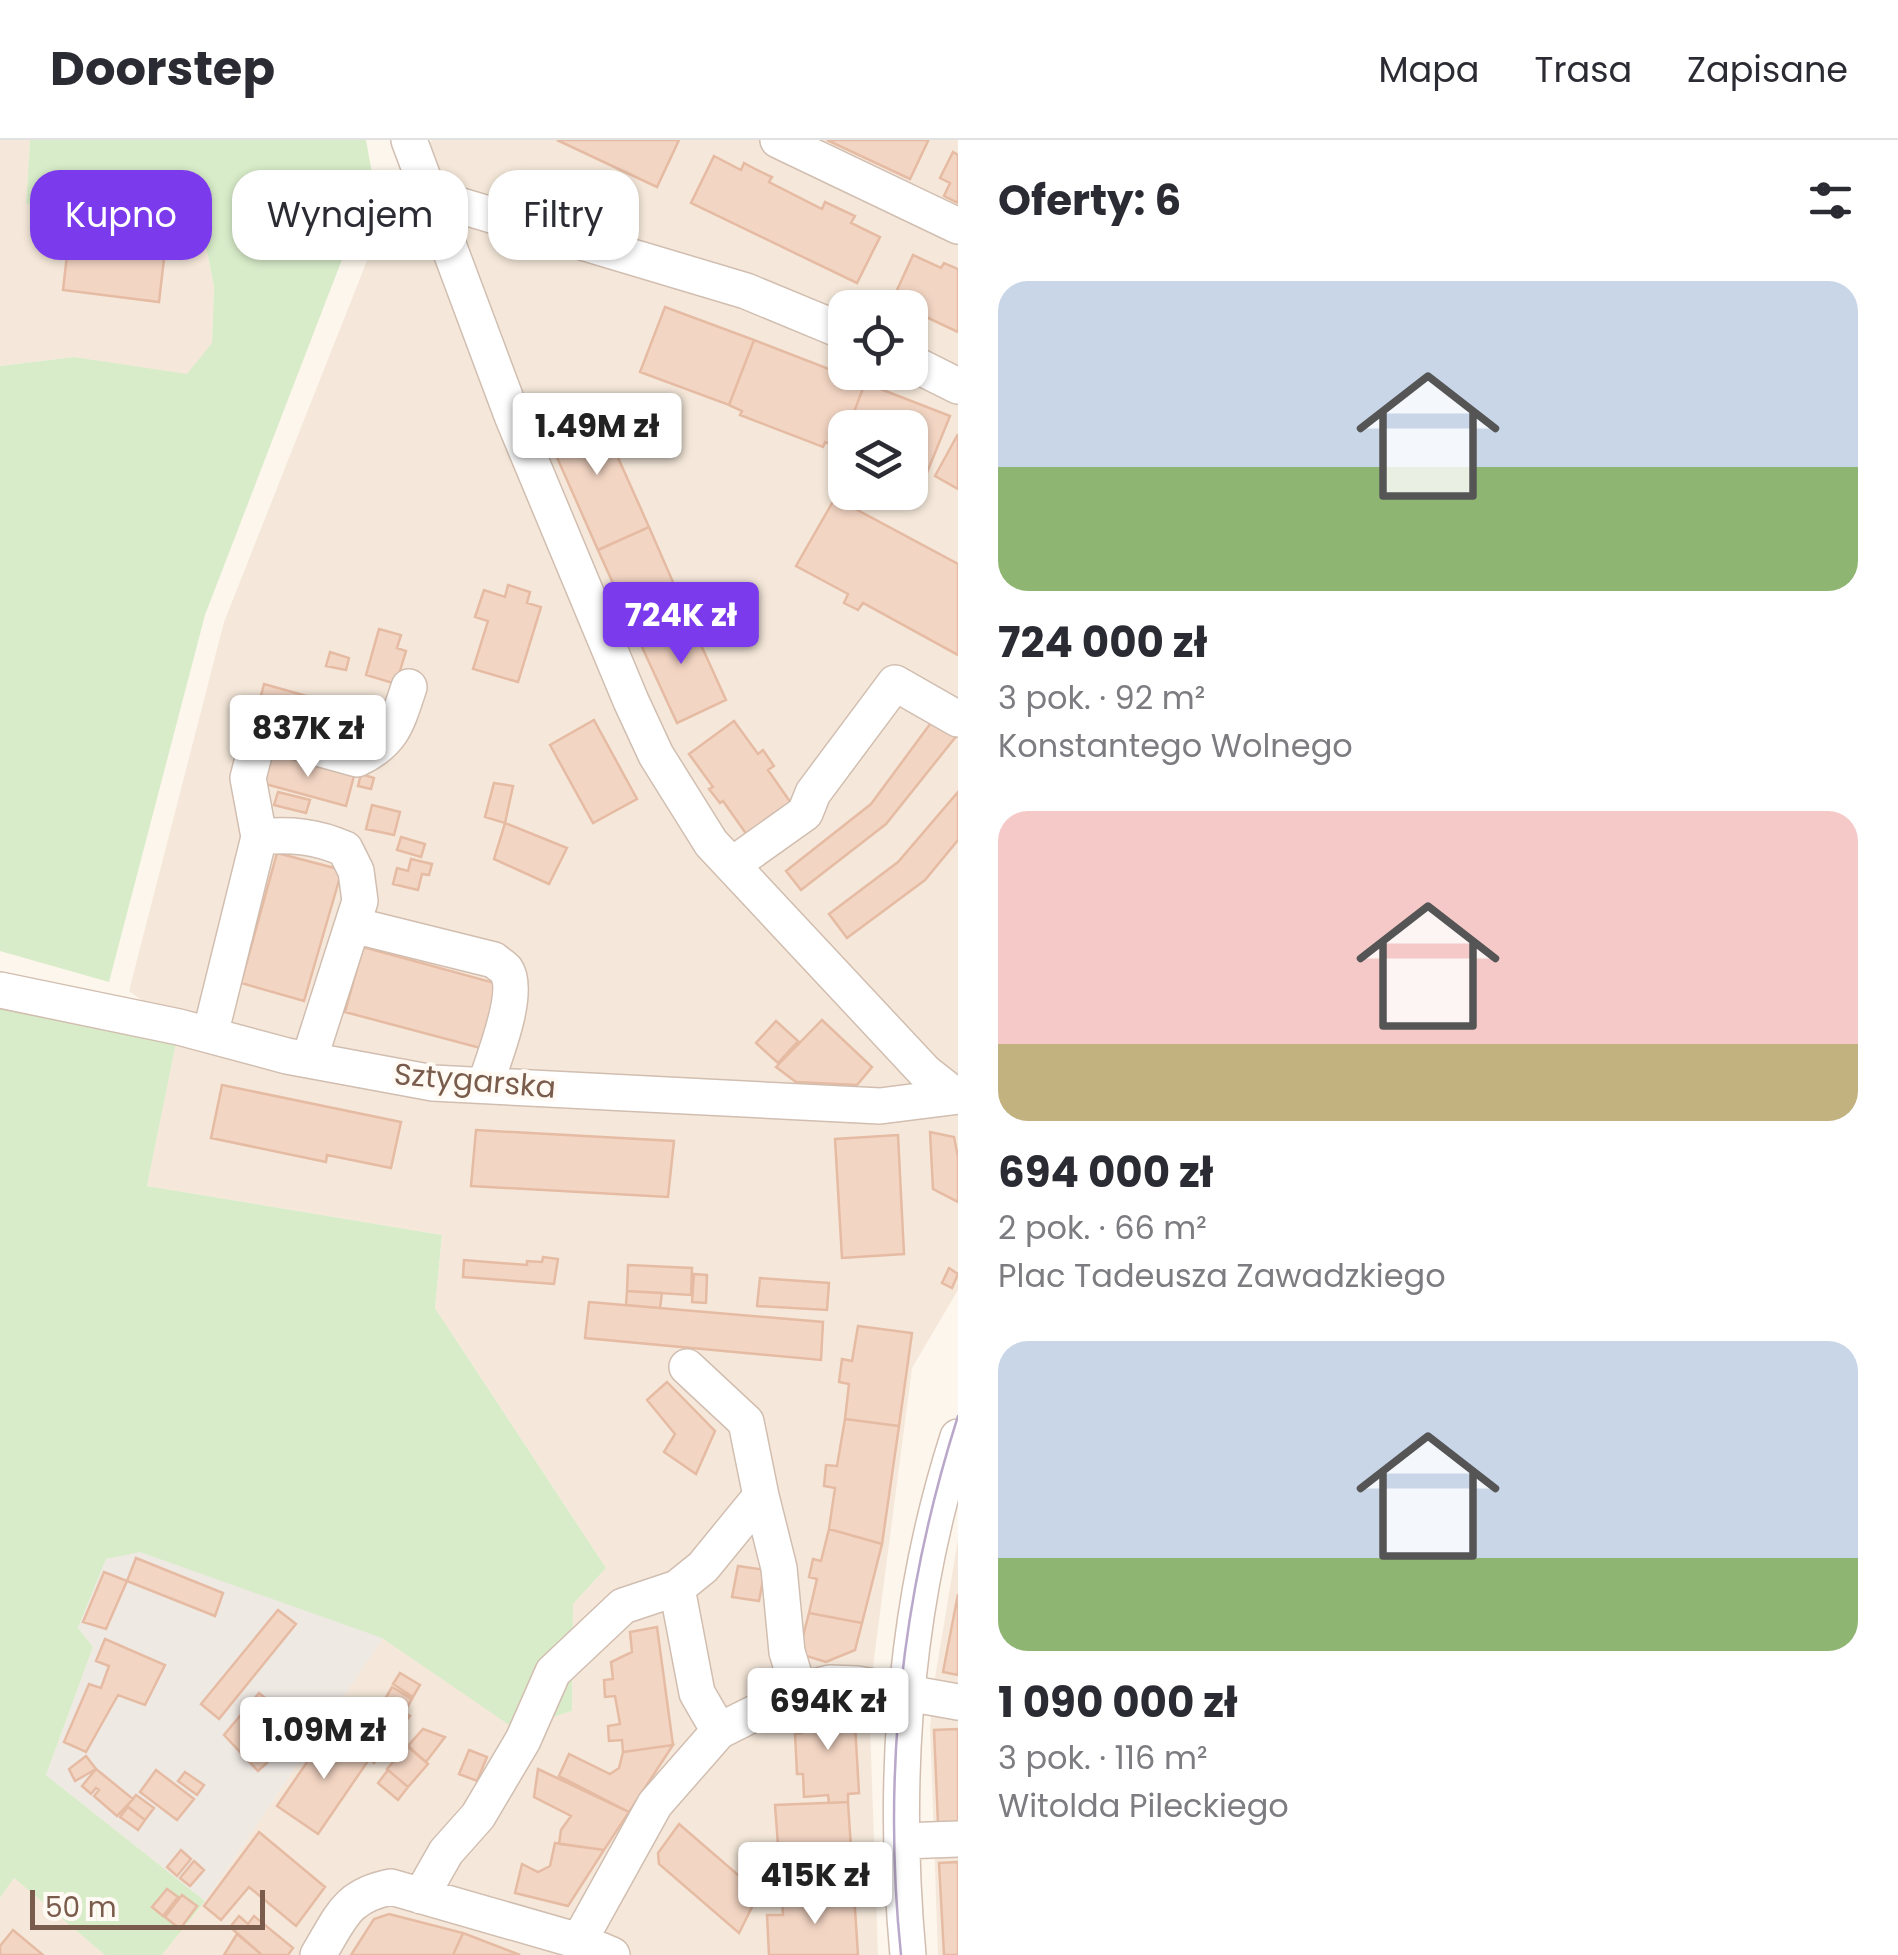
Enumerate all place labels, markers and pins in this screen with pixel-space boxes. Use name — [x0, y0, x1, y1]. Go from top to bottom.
pin: 1.49M zł — [494, 393, 700, 478]
pin: 724K zł — [589, 582, 773, 667]
pin: 837K zł — [216, 695, 400, 780]
pin: 694K zł — [736, 1668, 920, 1753]
pin: 1.09M zł — [221, 1697, 427, 1782]
pin: 415K zł — [723, 1842, 907, 1927]

